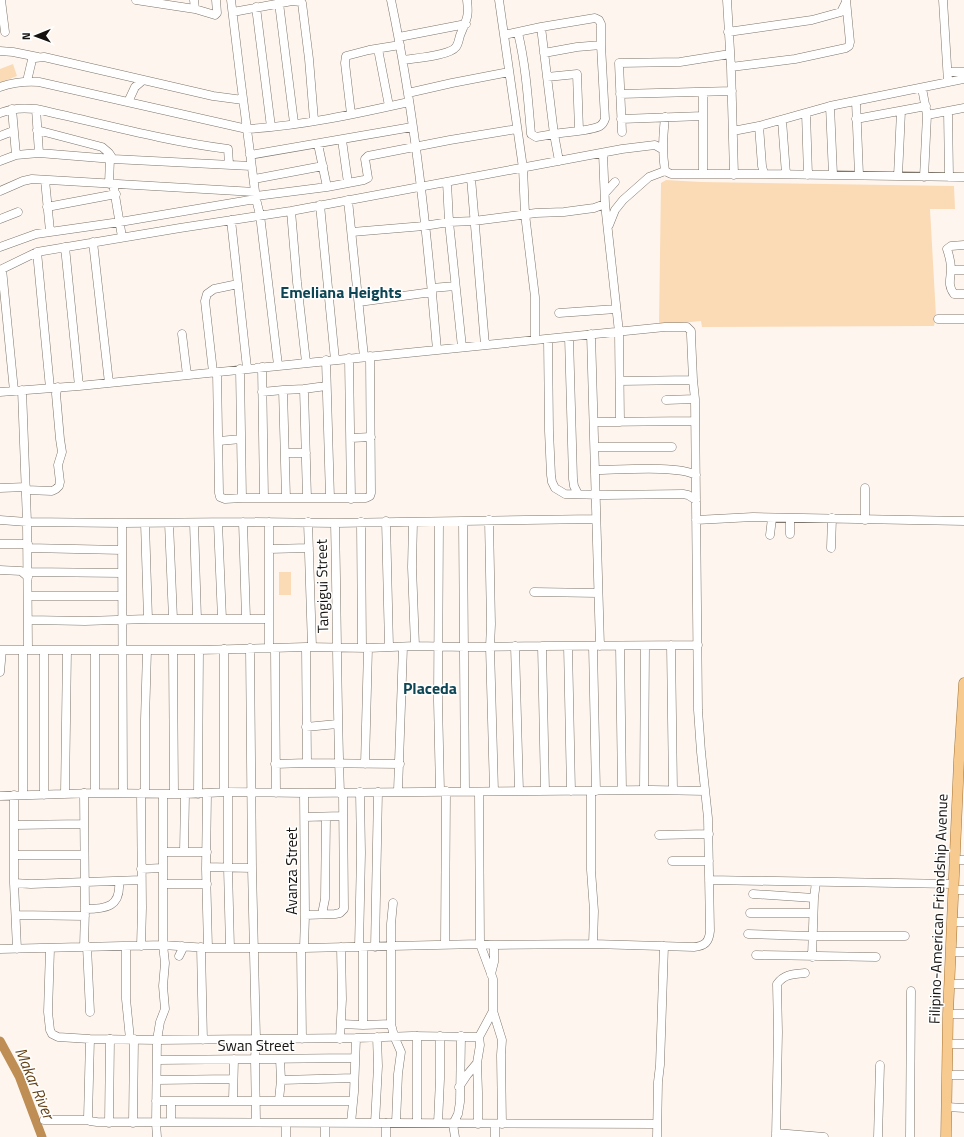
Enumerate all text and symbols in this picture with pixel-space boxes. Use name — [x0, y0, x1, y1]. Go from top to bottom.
north arrow — [16, 16, 56, 56]
text: N — [18, 32, 34, 40]
district label: Emeliana Heights — [280, 280, 402, 304]
street label: Tangigui Street — [310, 538, 334, 633]
district label: Placeda — [403, 676, 457, 700]
street label: Filipino-American Friendship Avenue — [922, 793, 954, 1025]
street label: Avanza Street — [280, 826, 303, 915]
street label: Swan Street — [218, 1034, 295, 1057]
water label: Makar River — [9, 1043, 62, 1124]

